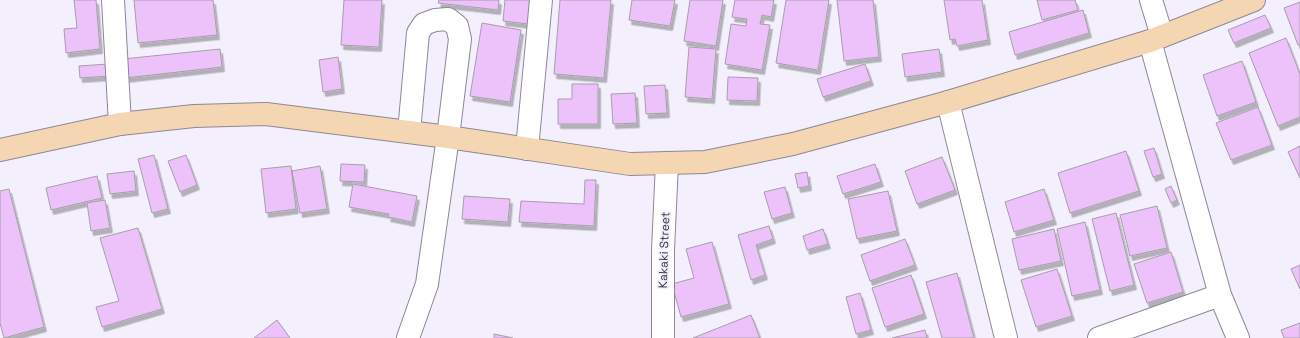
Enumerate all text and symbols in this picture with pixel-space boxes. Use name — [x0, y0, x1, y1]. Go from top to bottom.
street label: Kakaki Street — [655, 211, 673, 289]

